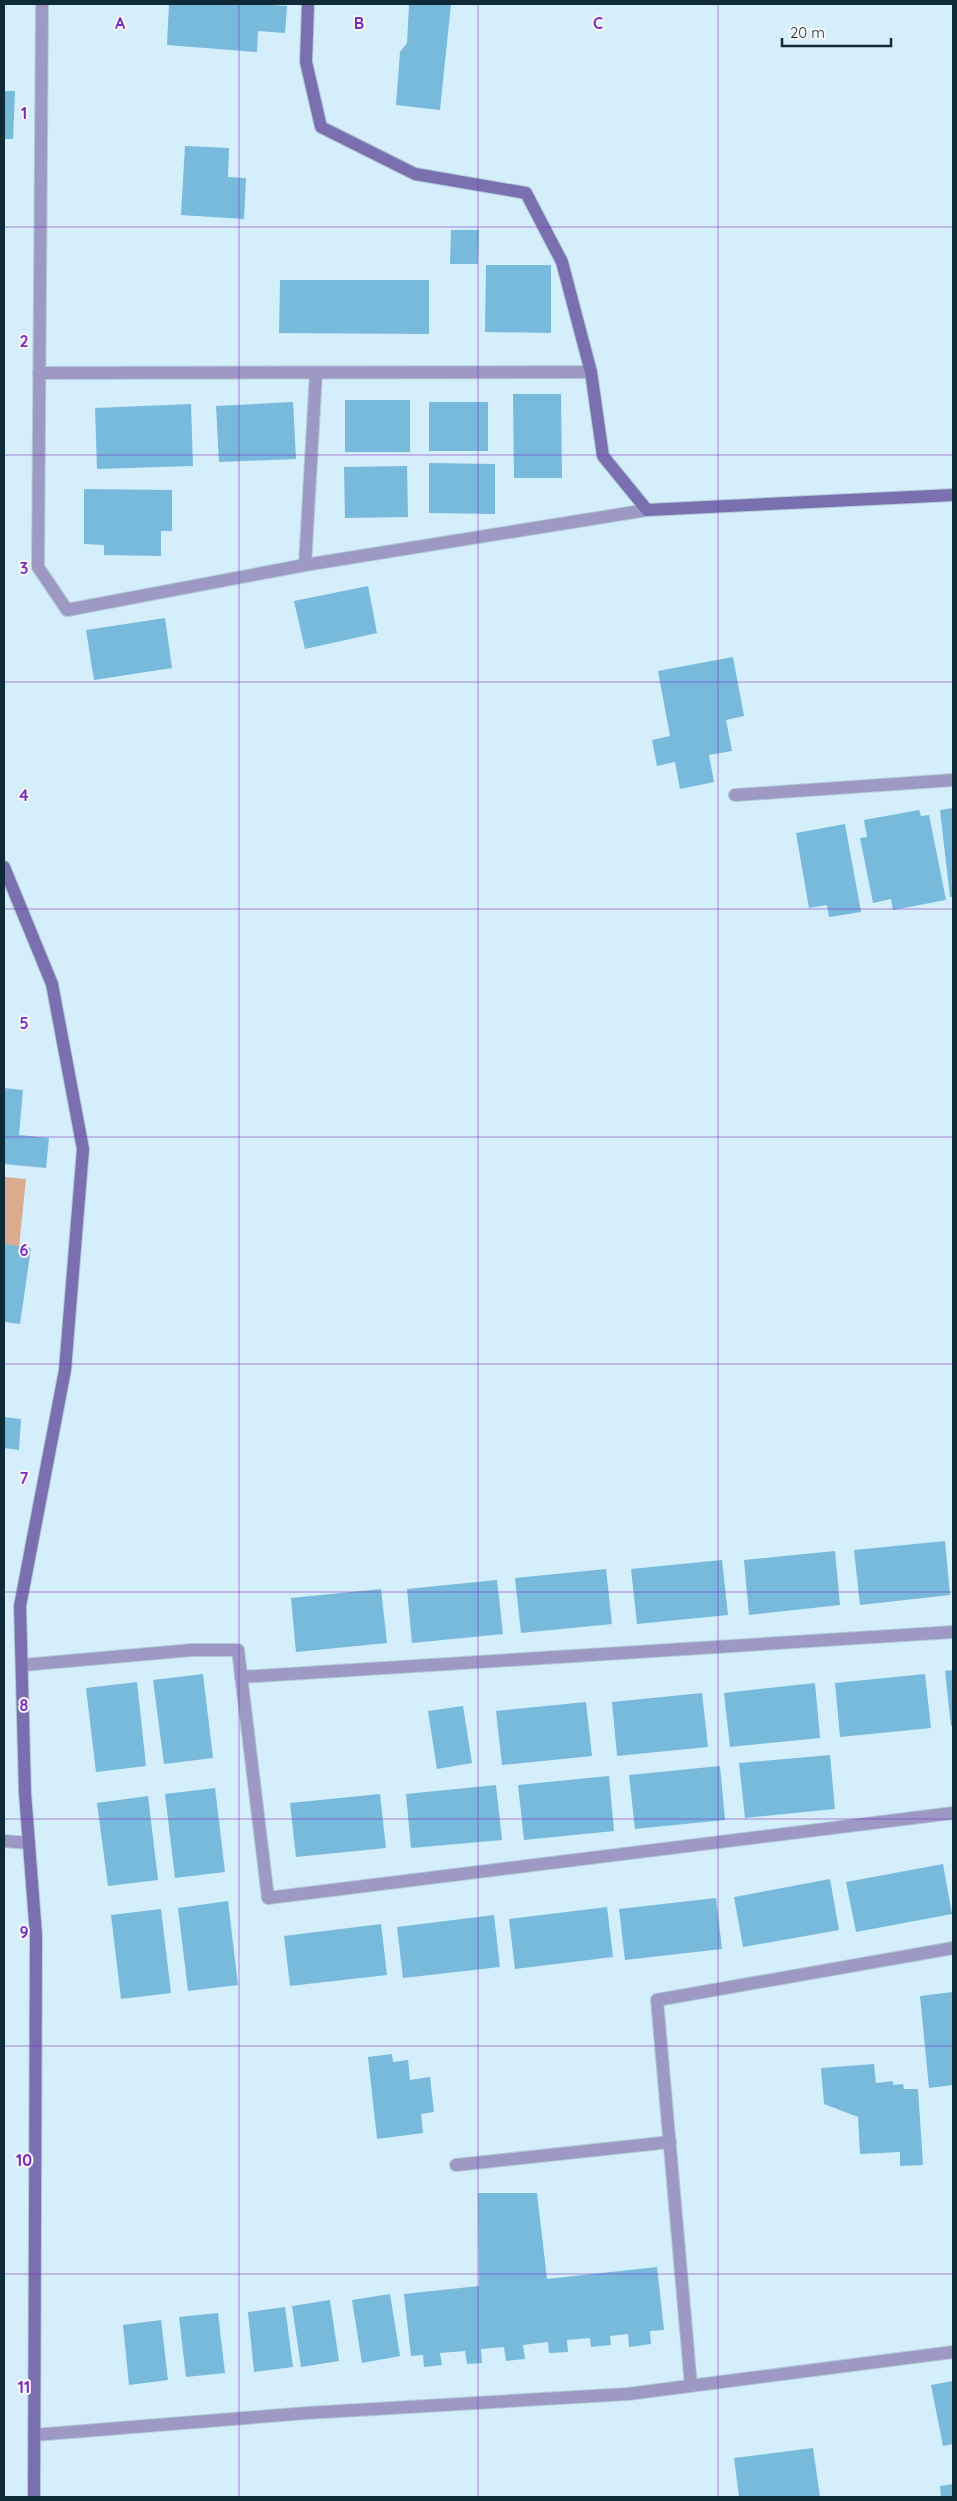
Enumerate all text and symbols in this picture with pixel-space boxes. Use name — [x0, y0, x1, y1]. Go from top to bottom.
text: A — [115, 13, 126, 33]
text: B — [354, 13, 364, 33]
text: C — [593, 13, 603, 33]
scale bar — [782, 15, 891, 47]
text: 20 m — [790, 23, 825, 42]
text: 1 — [21, 103, 27, 123]
text: 2 — [19, 331, 29, 351]
text: 3 — [20, 558, 28, 578]
text: 4 — [19, 785, 29, 805]
text: 5 — [19, 1013, 29, 1033]
text: 6 — [20, 1240, 29, 1260]
text: 7 — [20, 1468, 29, 1488]
text: 8 — [20, 1695, 29, 1715]
text: 9 — [19, 1922, 29, 1942]
text: 10 — [16, 2150, 32, 2170]
text: 11 — [18, 2377, 30, 2397]

